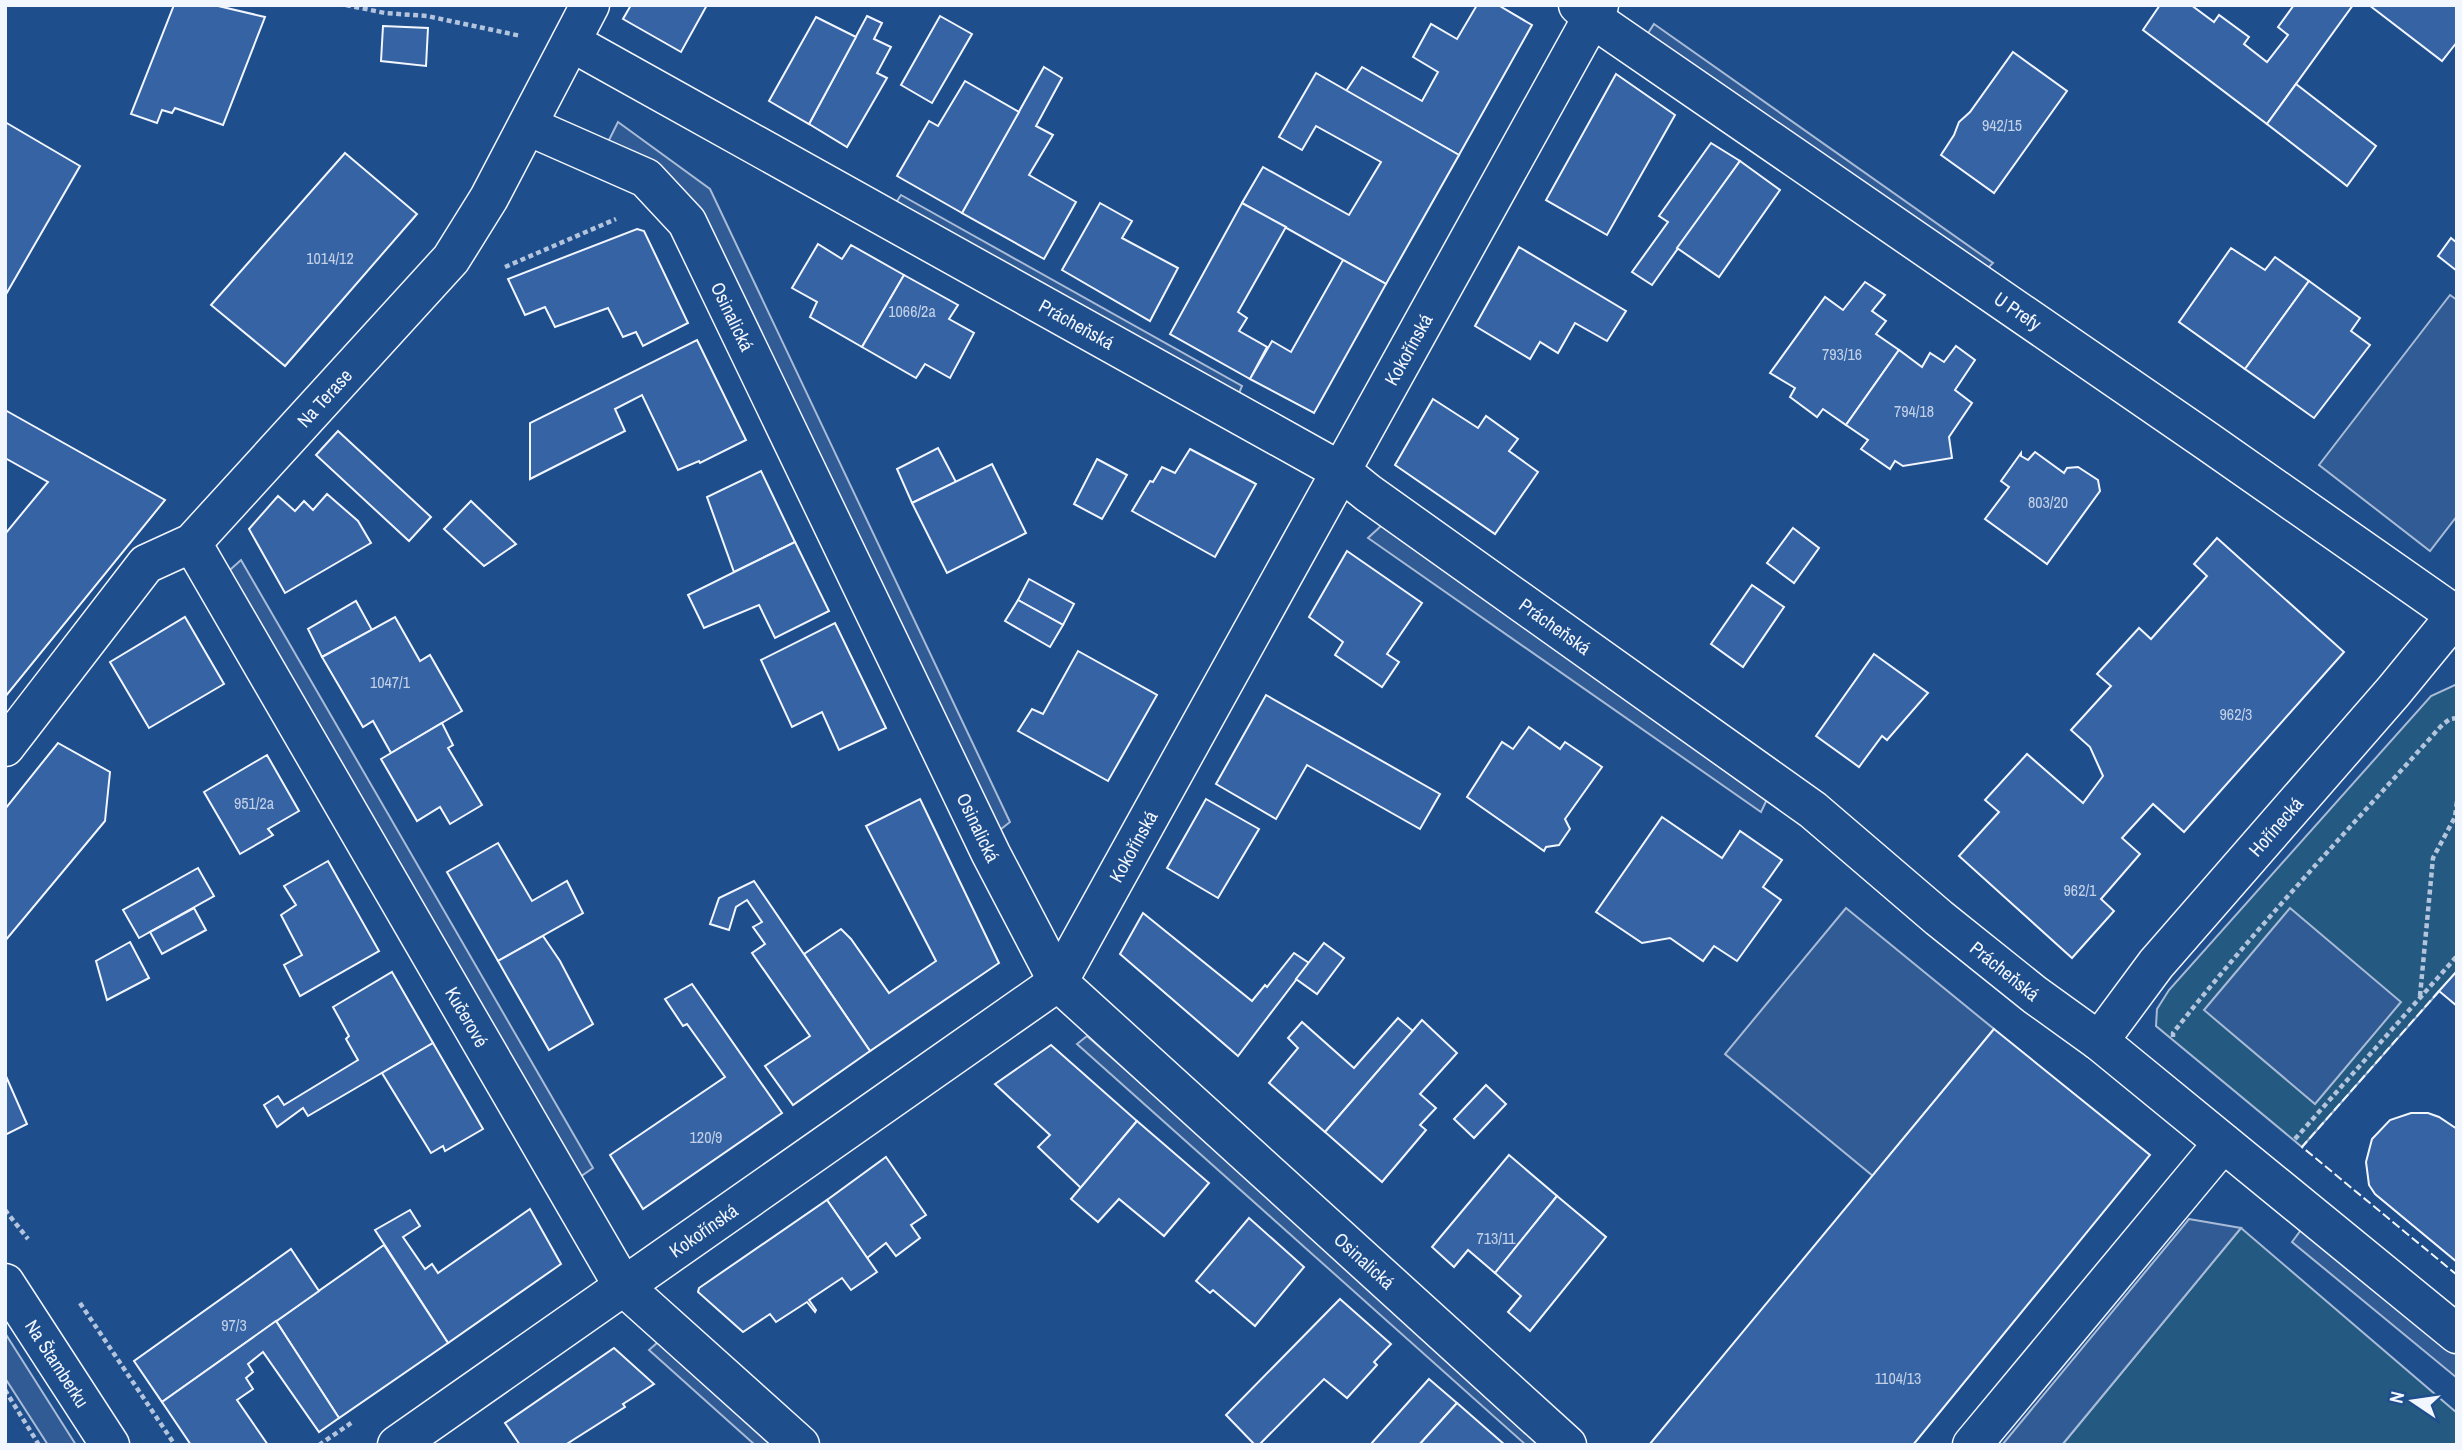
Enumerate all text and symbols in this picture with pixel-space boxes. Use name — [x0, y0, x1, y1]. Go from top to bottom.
house number: 942/15 — [1982, 114, 2022, 136]
house number: 1014/12 — [306, 247, 354, 269]
street label: Osinalická — [705, 278, 760, 356]
street label: U Prefy — [1989, 285, 2047, 336]
street label: Prácheňská — [1034, 293, 1119, 356]
house number: 1066/2a — [888, 300, 936, 322]
street label: Kokořínská — [1378, 309, 1439, 390]
house number: 793/16 — [1822, 343, 1862, 365]
street label: Na Terase — [291, 363, 358, 433]
house number: 794/18 — [1894, 400, 1934, 422]
house number: 803/20 — [2028, 491, 2068, 513]
street label: Prácheňská — [1514, 592, 1596, 661]
house number: 1047/1 — [370, 671, 411, 693]
house number: 962/3 — [2220, 703, 2252, 725]
street label: Osinalická — [951, 789, 1006, 867]
street label: Hořínecká — [2243, 791, 2309, 862]
house number: 951/2a — [234, 792, 275, 814]
street label: Kokořínská — [1103, 806, 1164, 887]
house number: 962/1 — [2064, 879, 2097, 901]
street label: Prácheňská — [1965, 935, 2045, 1007]
street label: Kučerové — [439, 982, 495, 1052]
house number: 120/9 — [690, 1126, 722, 1148]
street label: Kokořínská — [664, 1197, 743, 1263]
street label: Osinalická — [1328, 1226, 1401, 1295]
house number: 713/11 — [1476, 1227, 1516, 1249]
house number: 97/3 — [221, 1314, 247, 1336]
street label: Na Štamberku — [19, 1315, 95, 1412]
north arrow — [2378, 1366, 2448, 1436]
house number: 1104/13 — [1875, 1367, 1921, 1389]
text: N — [2383, 1389, 2410, 1406]

